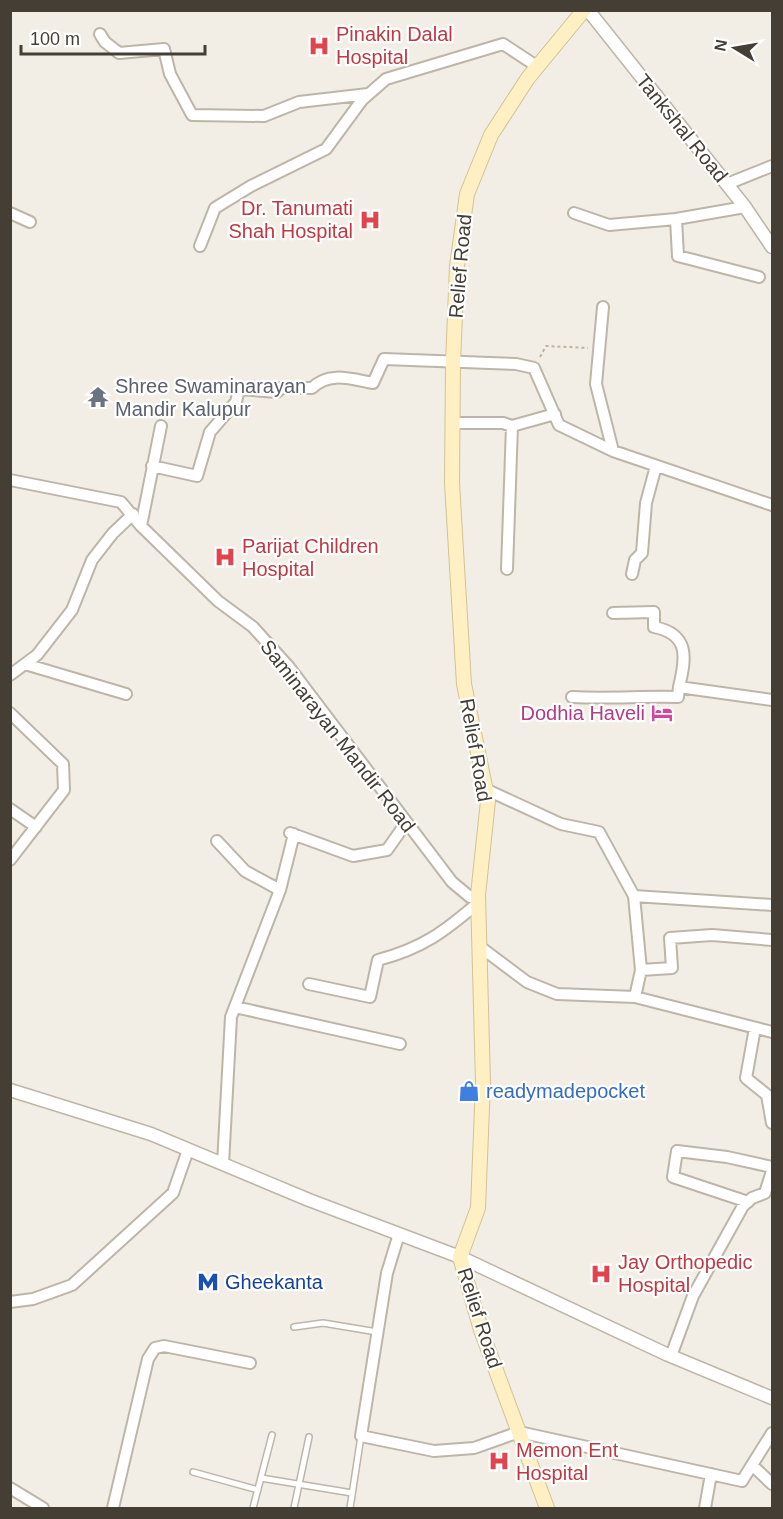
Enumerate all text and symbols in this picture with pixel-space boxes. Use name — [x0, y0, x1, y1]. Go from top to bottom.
scale bar — [21, 18, 206, 56]
north arrow — [705, 18, 765, 78]
place label: Pinakin Dalal Hospital — [336, 23, 453, 68]
text: 100 m — [30, 29, 80, 49]
hospital icon: Pinakin Dalal Hospital — [307, 34, 331, 58]
text: N — [711, 38, 730, 53]
street label: Tankshal Road — [632, 70, 732, 186]
place label: Dr. Tanumati Shah Hospital — [228, 197, 353, 242]
hospital icon: Dr. Tanumati Shah Hospital — [358, 208, 382, 232]
street label: Relief Road — [444, 213, 476, 319]
place label: Shree Swaminarayan Mandir Kalupur — [115, 375, 306, 420]
temple icon: Shree Swaminarayan Mandir Kalupur — [86, 385, 110, 409]
place label: Parijat Children Hospital — [242, 535, 379, 580]
hospital icon: Parijat Children Hospital — [213, 545, 237, 569]
street label: Saminarayan Mandir Road — [256, 635, 420, 837]
street label: Relief Road — [456, 697, 496, 803]
hotel icon: Dodhia Haveli — [650, 701, 674, 725]
place label: Dodhia Haveli — [520, 702, 645, 724]
shop icon: readymadepocket — [457, 1079, 481, 1103]
place label: readymadepocket — [486, 1080, 645, 1102]
place label: Jay Orthopedic Hospital — [618, 1251, 753, 1296]
hospital icon: Jay Orthopedic Hospital — [589, 1262, 613, 1286]
street label: Relief Road — [453, 1265, 507, 1371]
metro station icon: Gheekanta — [196, 1270, 220, 1294]
place label: Gheekanta — [225, 1271, 324, 1293]
place label: Memon Ent Hospital — [516, 1439, 619, 1484]
hospital icon: Memon Ent Hospital — [487, 1449, 511, 1473]

